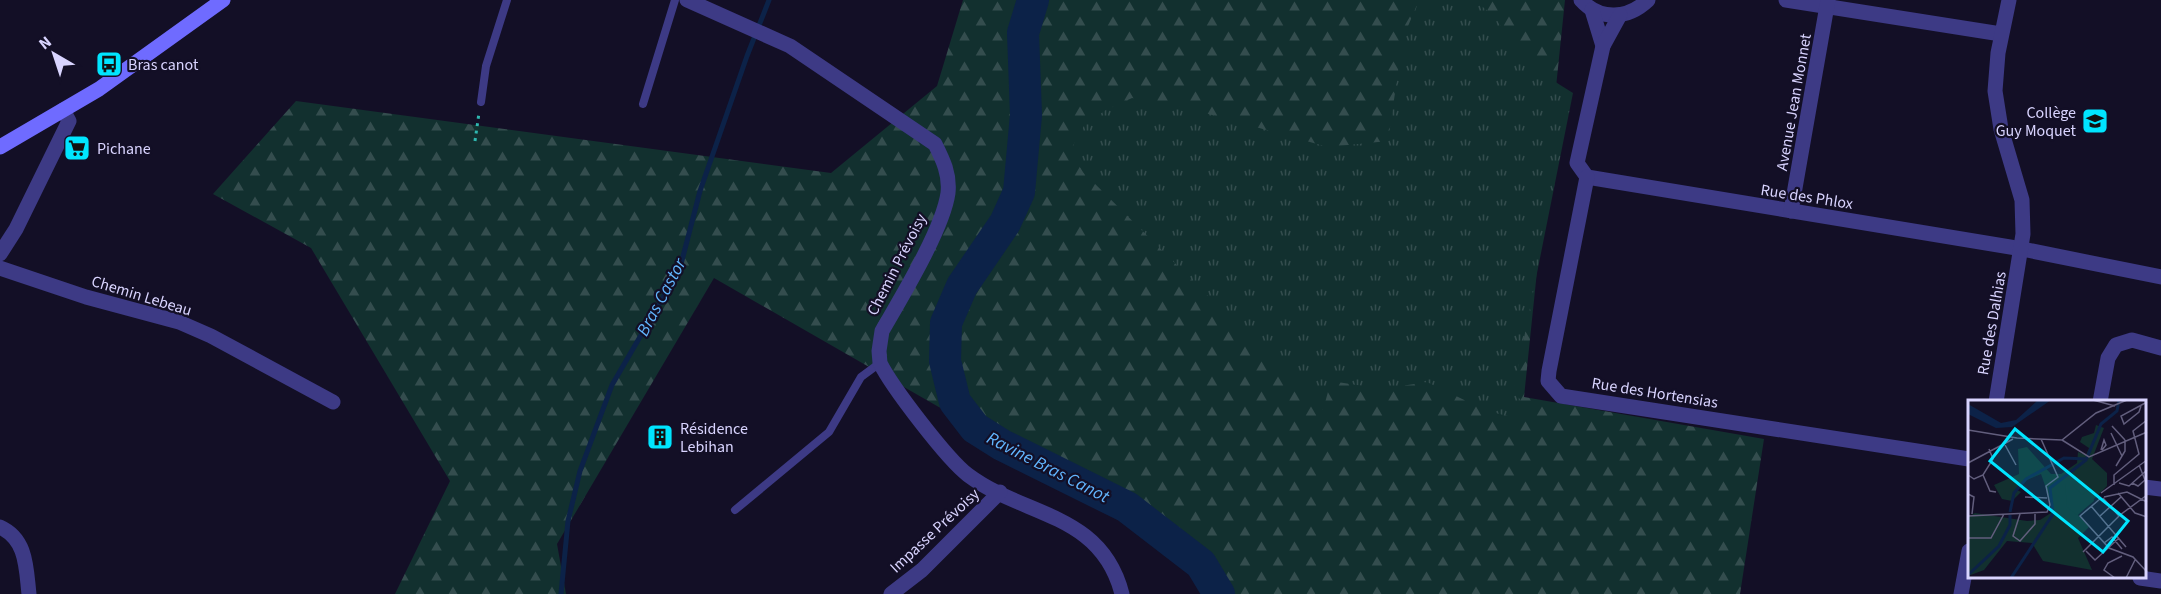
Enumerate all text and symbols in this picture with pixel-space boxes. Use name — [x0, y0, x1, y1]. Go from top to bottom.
north arrow — [24, 24, 84, 84]
text: N — [34, 31, 56, 55]
street label: Avenue Jean Monnet — [1771, 31, 1817, 172]
bus stop icon: Bras canot — [94, 49, 124, 79]
place label: Bras canot — [128, 54, 199, 76]
place label: Collège Guy Moquet — [1996, 102, 2077, 142]
school or university icon: Collège Guy Moquet — [2080, 106, 2110, 136]
supermarket icon: Pichane — [62, 133, 92, 163]
place label: Pichane — [97, 138, 151, 160]
street label: Rue des Phlox — [1759, 179, 1855, 215]
street label: Chemin Prévoisy — [862, 209, 932, 319]
water label: Bras Castor — [631, 253, 693, 340]
street label: Rue des Dalhias — [1972, 269, 2012, 377]
street label: Chemin Lebeau — [89, 270, 195, 322]
street label: Rue des Hortensias — [1590, 372, 1720, 414]
inset map — [1968, 400, 2146, 579]
place label: Résidence Lebihan — [680, 418, 748, 458]
building icon: Résidence Lebihan — [645, 422, 675, 452]
water label: Ravine Bras Canot — [982, 426, 1114, 510]
street label: Impasse Prévoisy — [885, 483, 985, 578]

